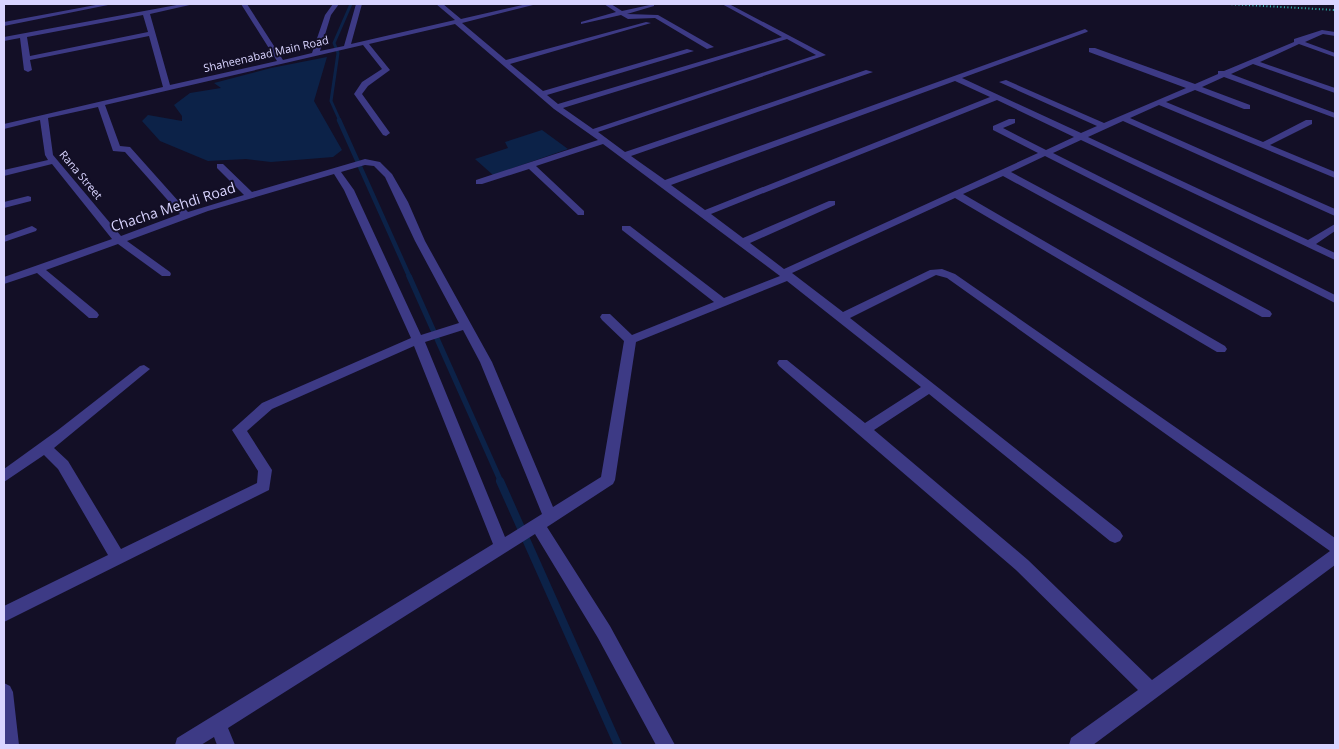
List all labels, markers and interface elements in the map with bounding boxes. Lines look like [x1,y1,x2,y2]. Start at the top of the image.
street label: Shaheenabad Main Road [202,32,330,75]
street label: Rana Street [57,147,106,202]
street label: Chacha Mehdi Road [108,177,238,236]

